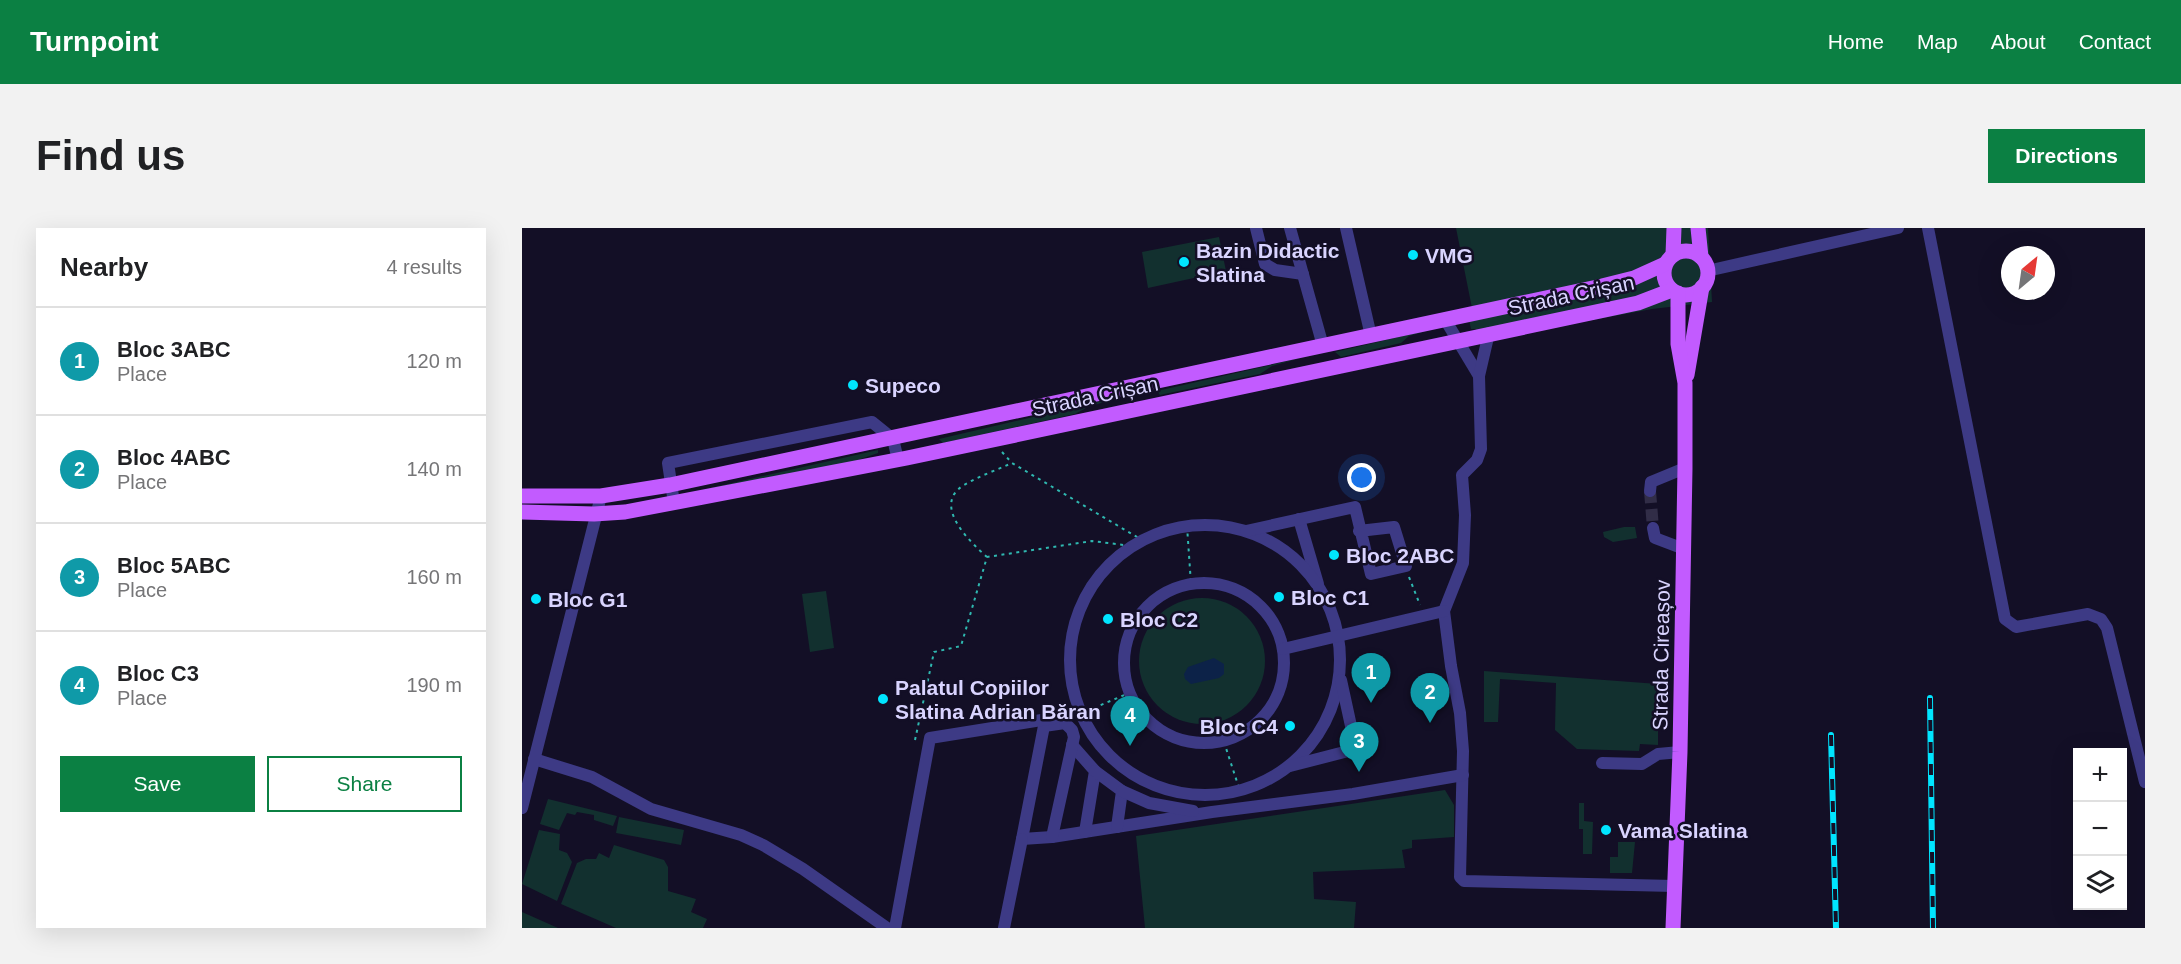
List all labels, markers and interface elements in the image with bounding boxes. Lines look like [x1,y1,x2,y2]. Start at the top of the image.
text: Turnpoint [30,26,159,57]
text: Home [1828,30,1884,53]
text: Map [1917,30,1958,53]
text: About [1991,30,2046,53]
text: Contact [2079,30,2151,53]
button: Directions [1988,129,2145,183]
text: Find us [36,132,185,179]
place label: Bazin Didactic Slatina [1196,239,1340,286]
place label: VMG [1425,244,1473,267]
north arrow [2001,246,2055,300]
marker: VMG [1406,248,1420,262]
text: Nearby [60,252,148,282]
marker: Bazin Didactic Slatina [1177,255,1191,269]
text: 4 results [386,256,462,278]
street label: Strada Crișan [1506,270,1636,320]
text: Bloc 3ABC [117,337,231,362]
text: 1 [74,350,85,372]
text: 120 m [406,350,462,372]
text: Place [117,363,167,385]
street label: Strada Crișan [1030,371,1160,421]
place label: Supeco [865,374,941,397]
marker: Supeco [846,378,860,392]
text: Bloc 4ABC [117,445,231,470]
text: 2 [74,458,85,480]
text: 140 m [406,458,462,480]
your location [1347,463,1376,492]
text: Place [117,471,167,493]
place label: Bloc 2ABC [1346,544,1455,567]
marker: Bloc 2ABC [1327,548,1341,562]
text: Bloc 5ABC [117,553,231,578]
text: 3 [74,566,85,588]
text: 160 m [406,566,462,588]
text: Place [117,579,167,601]
street label: Strada Cireașov [1648,579,1674,730]
place label: Bloc C1 [1291,586,1370,609]
place label: Bloc G1 [548,588,628,611]
marker: Bloc C1 [1272,590,1286,604]
marker: Bloc G1 [529,592,543,606]
place label: Bloc C2 [1120,608,1198,631]
marker: Bloc C2 [1101,612,1115,626]
pin: 1 [1352,654,1390,703]
text: Bloc C3 [117,661,199,686]
text: 4 [74,674,85,696]
text: 190 m [406,674,462,696]
pin: 2 [1410,674,1450,723]
place label: Palatul Copiilor Slatina Adrian Băran [895,676,1101,723]
text: Place [117,687,167,709]
marker: Palatul Copiilor Slatina Adrian Băran [876,692,890,706]
pin: 4 [1110,696,1150,746]
place label: Bloc C4 [1200,715,1278,738]
marker: Bloc C4 [1283,719,1297,733]
pin: 3 [1340,722,1378,772]
map controls [2073,748,2127,910]
button: + [2073,748,2127,802]
button: Save [60,756,255,812]
button: Share [267,756,462,812]
button: − [2073,802,2127,856]
place label: Vama Slatina [1618,819,1748,842]
marker: Vama Slatina [1599,823,1613,837]
button: layers [2073,856,2127,910]

